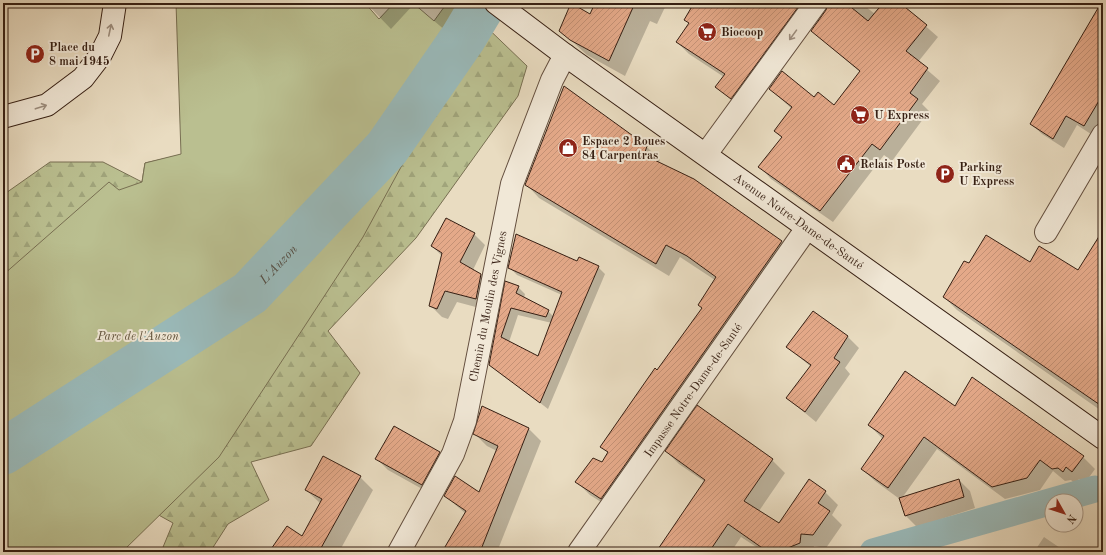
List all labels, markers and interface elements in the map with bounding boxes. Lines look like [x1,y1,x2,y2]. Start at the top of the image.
supermarket icon: Biocoop [696,21,718,43]
one-way arrow [107,24,115,37]
place label: Biocoop [721,27,763,39]
one-way arrow [789,29,797,40]
place label: Place du 8 mai 1945 [49,42,110,68]
parking icon: Place du 8 mai 1945 [24,43,46,65]
one-way arrow [34,103,47,110]
supermarket icon: U Express [849,104,871,126]
place label: U Express [874,110,929,122]
place label: Espace 2 Roues 84 Carpentras [582,136,665,162]
shop icon: Espace 2 Roues 84 Carpentras [557,137,579,159]
public building icon: Relais Poste [835,153,857,175]
place label: Relais Poste [860,159,926,171]
place label: Parking U Express [959,162,1014,188]
parking icon: Parking U Express [934,163,956,185]
street label: Avenue Notre-Dame-de-Santé [731,172,866,273]
street label: Chemin du Moulin des Vignes [468,230,510,383]
water label: L'Auzon [257,242,300,287]
street label: Impasse Notre-Dame-de-Santé [643,321,745,460]
park label: Parc de l'Auzon [96,331,179,343]
north arrow [1044,493,1084,533]
text: N [1063,512,1078,526]

